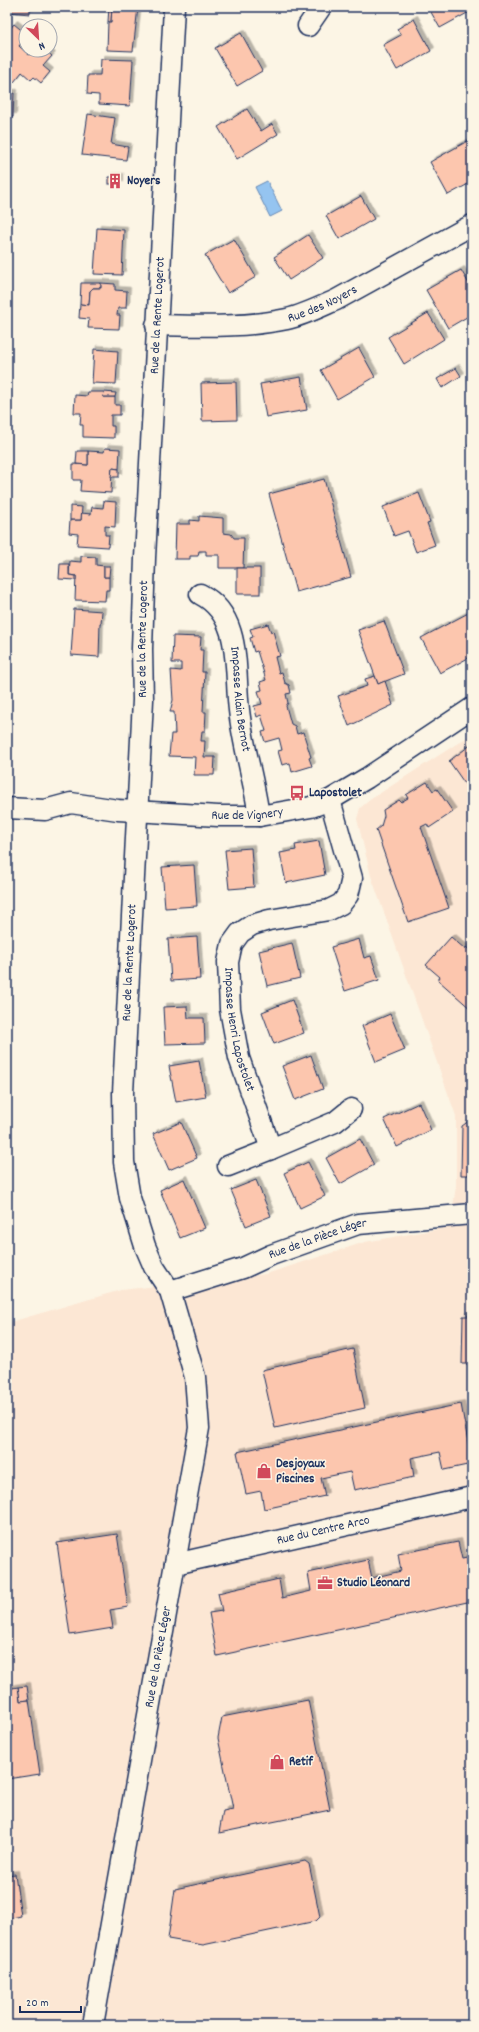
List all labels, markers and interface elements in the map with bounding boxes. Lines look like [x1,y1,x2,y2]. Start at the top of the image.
north arrow [18,18,58,58]
text: N [35,37,47,54]
building icon: Noyers [106,172,124,190]
place label: Noyers [127,172,161,191]
street label: Rue de la Rente Logerot [145,256,170,375]
street label: Rue des Noyers [286,280,361,328]
street label: Rue de la Rente Logerot [132,580,154,698]
street label: Impasse Alain Bernot [225,645,255,754]
bus stop icon: Lapostolet [288,784,306,802]
place label: Lapostolet [309,784,362,803]
street label: Rue de Vignery [211,802,285,826]
street label: Rue de la Rente Logerot [117,903,142,1022]
street label: Impasse Henri Lapostolet [219,967,260,1094]
street label: Rue de la Pièce Léger [266,1214,368,1265]
place label: Desjoyaux Piscines [276,1455,325,1489]
shop icon: Desjoyaux Piscines [255,1462,273,1480]
street label: Rue du Centre Arco [275,1511,372,1550]
office icon: Studio Léonard [316,1574,334,1592]
place label: Studio Léonard [337,1574,410,1593]
street label: Rue de la Pièce Léger [140,1604,177,1709]
shop icon: Retif [268,1753,286,1771]
place label: Retif [289,1753,314,1772]
scale bar [20,1988,81,2014]
text: 20 m [26,1995,49,2012]

